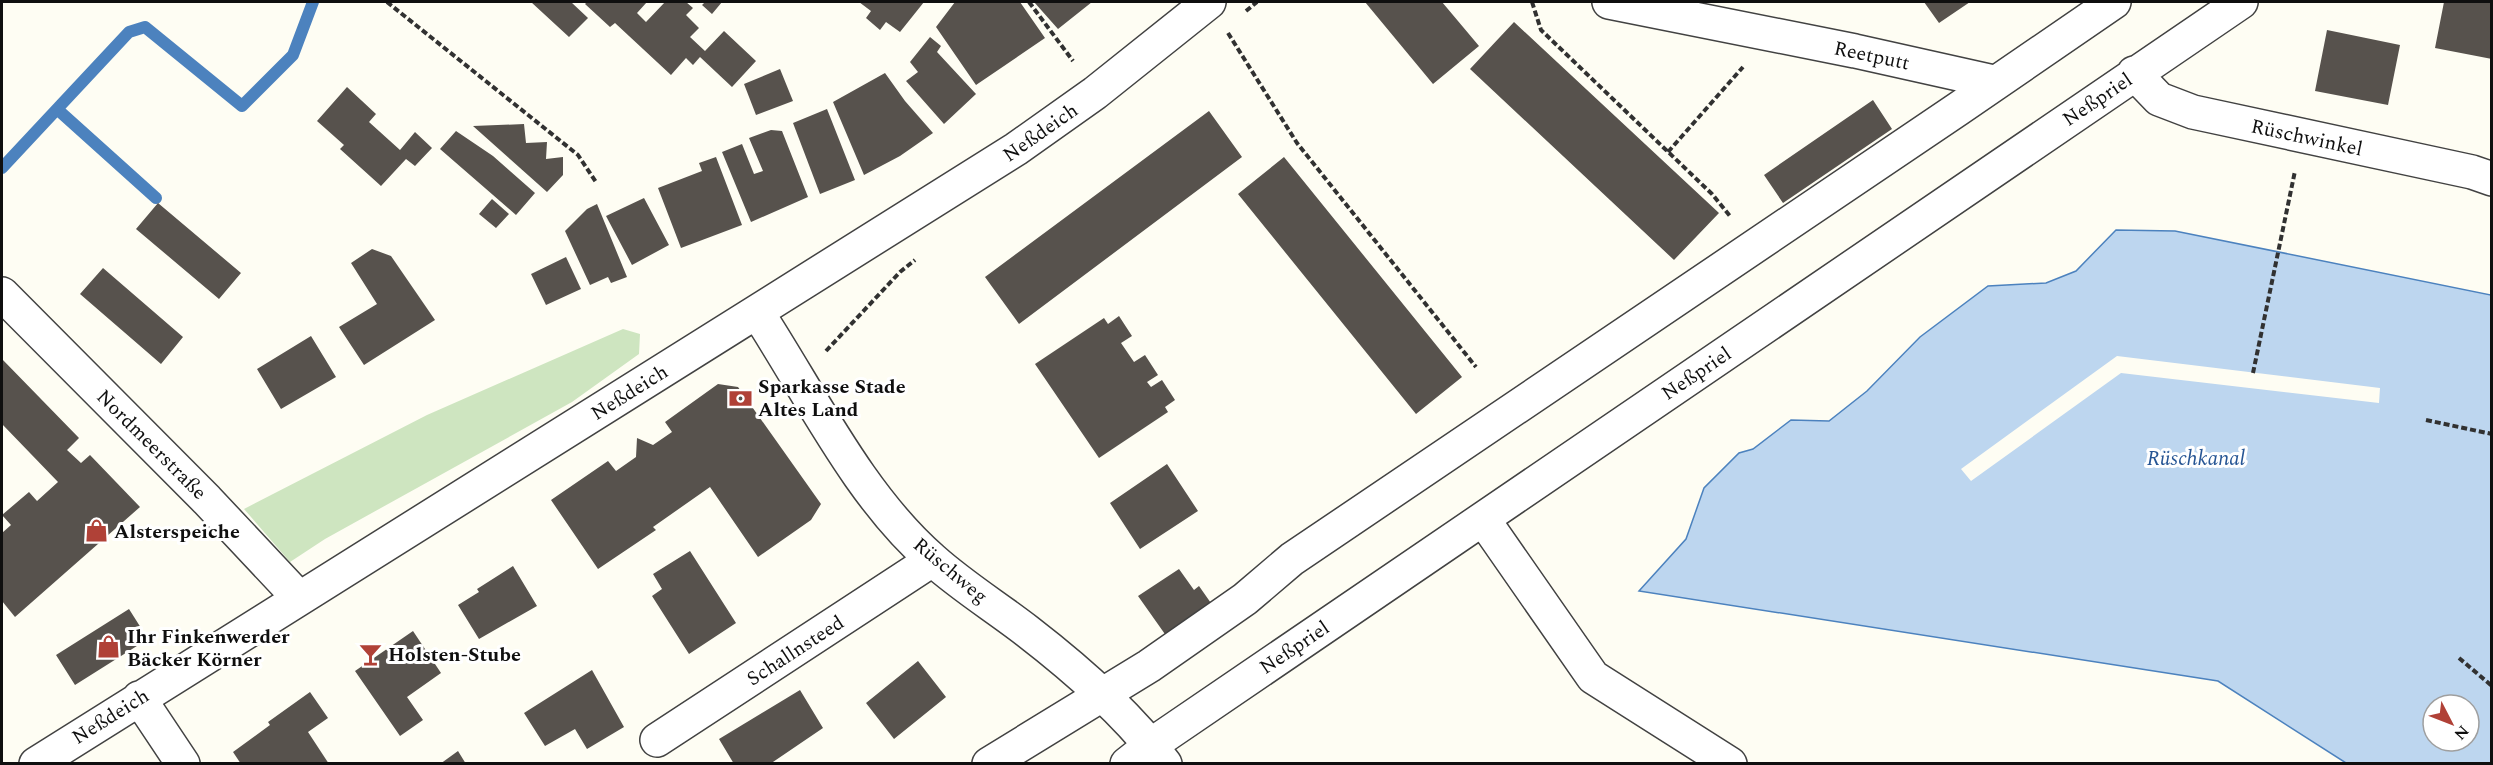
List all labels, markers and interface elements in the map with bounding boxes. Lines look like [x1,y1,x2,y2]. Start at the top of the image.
street label: Reetputt [1831,33,1912,79]
street label: Neßpriel [2056,65,2139,134]
street label: Neßdeich [997,96,1085,170]
street label: Rüschwinkel [2248,112,2365,164]
street label: Neßpriel [1655,339,1738,408]
street label: Neßdeich [585,357,674,428]
place label: Sparkasse Stade Altes Land [758,372,906,425]
street label: Nordmeerstraße [89,383,213,507]
bank icon: Sparkasse Stade Altes Land [727,385,753,411]
water label: Rüschkanal [2147,443,2246,475]
place label: Alsterspeiche [114,517,240,547]
shop icon: Alsterspeiche [83,518,109,544]
street label: Rüschweg [906,530,994,611]
street label: Schallnsteed [741,608,850,694]
street label: Neßpriel [1253,613,1336,682]
place label: Ihr Finkenwerder Bäcker Körner [127,622,290,675]
shop icon: Ihr Finkenwerder Bäcker Körner [96,634,122,660]
place label: Holsten-Stube [388,640,521,670]
bar icon: Holsten-Stube [357,641,383,667]
street label: Neßdeich [66,681,155,752]
north arrow [2421,693,2481,753]
text: N [2448,719,2475,745]

